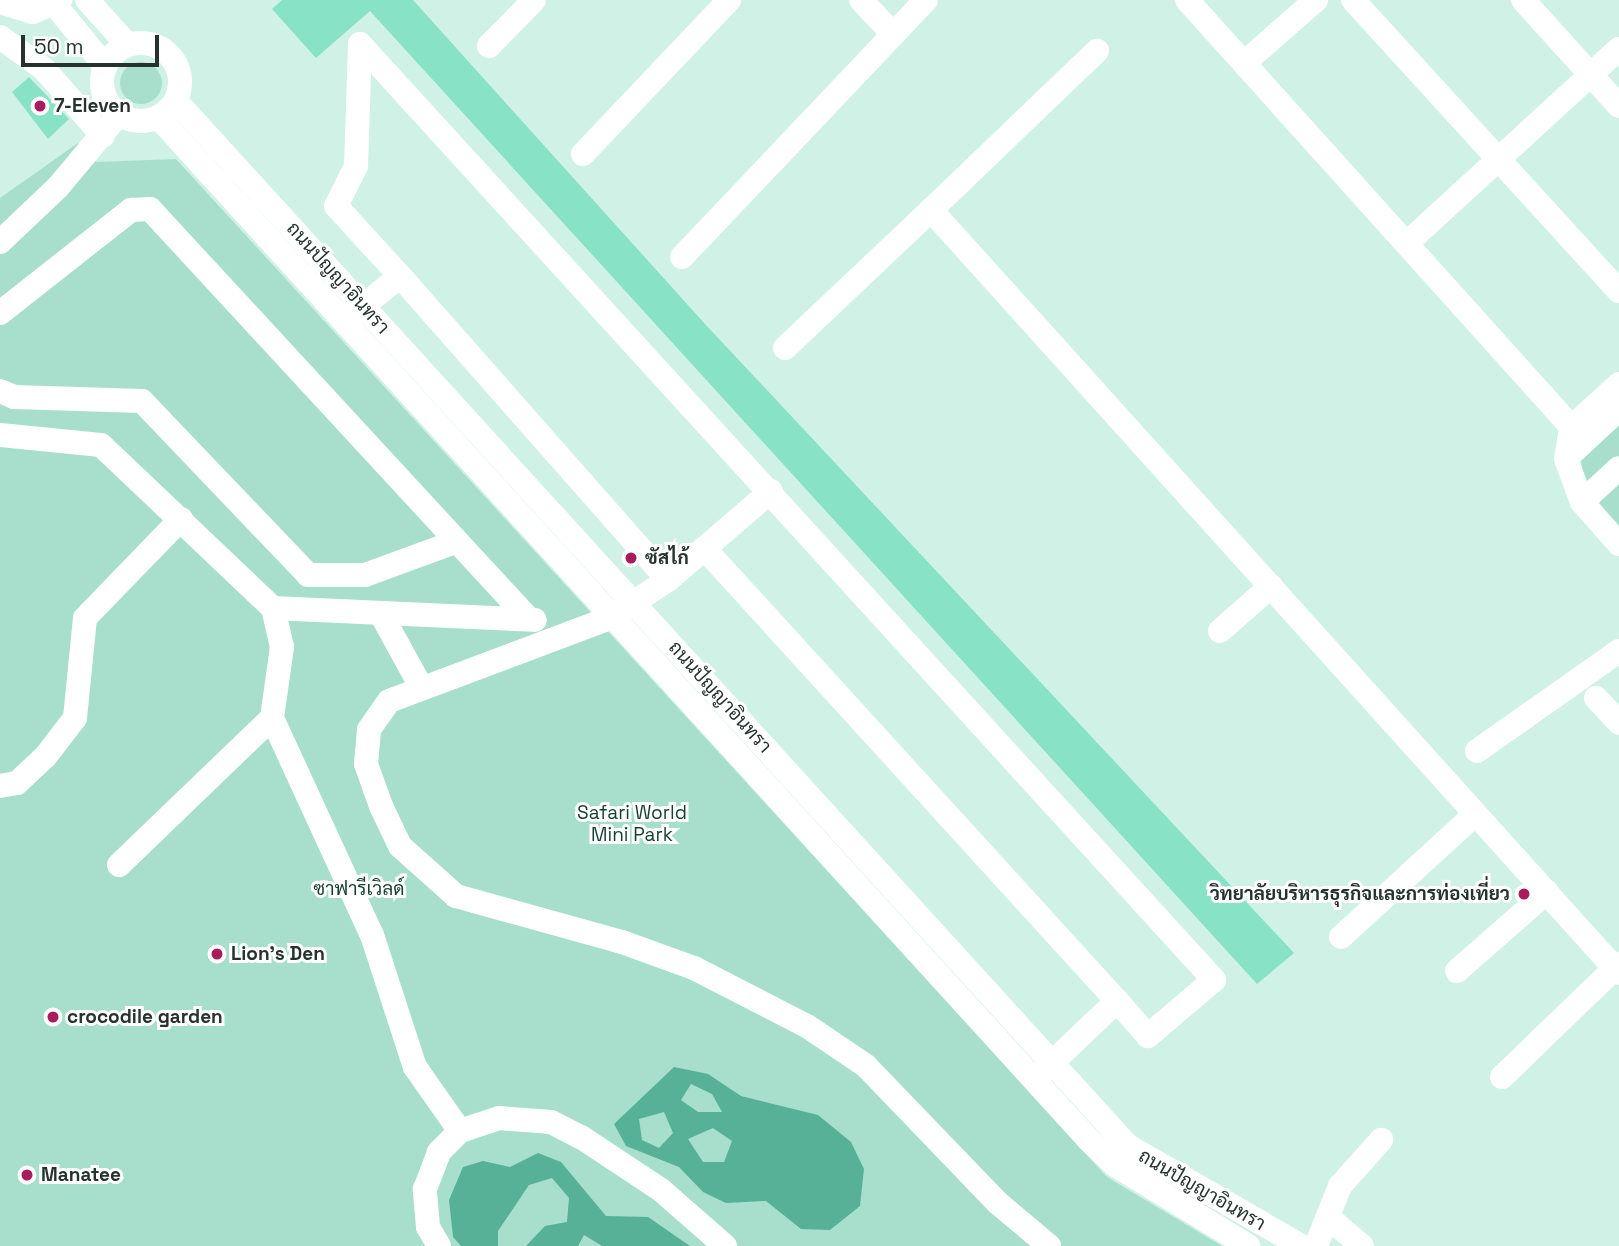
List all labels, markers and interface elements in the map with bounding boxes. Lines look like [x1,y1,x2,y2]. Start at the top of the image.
scale bar [24,21,163,65]
text: 50 m [34,33,84,60]
place label: 7-Eleven [54,95,131,117]
marker: 7-Eleven [32,98,48,114]
street label: ถนนปัญญาอินทรา [282,217,394,339]
place label: ซัสไก้ [645,547,689,569]
marker: ซัสไก้ [623,550,639,566]
street label: ถนนปัญญาอินทรา [664,636,776,758]
park label: Safari World Mini Park [577,802,687,846]
park label: ซาฟารีเวิลด์ [314,878,404,900]
place label: วิทยาลัยบริหารธุรกิจและการท่องเที่ยว [1210,883,1510,905]
marker: วิทยาลัยบริหารธุรกิจและการท่องเที่ยว [1516,886,1532,902]
place label: Lion's Den [231,943,325,965]
marker: Lion's Den [209,946,225,962]
place label: crocodile garden [67,1006,223,1028]
marker: crocodile garden [45,1009,61,1025]
street label: ถนนปัญญาอินทรา [1135,1144,1269,1236]
place label: Manatee [41,1164,121,1186]
marker: Manatee [19,1167,35,1183]

